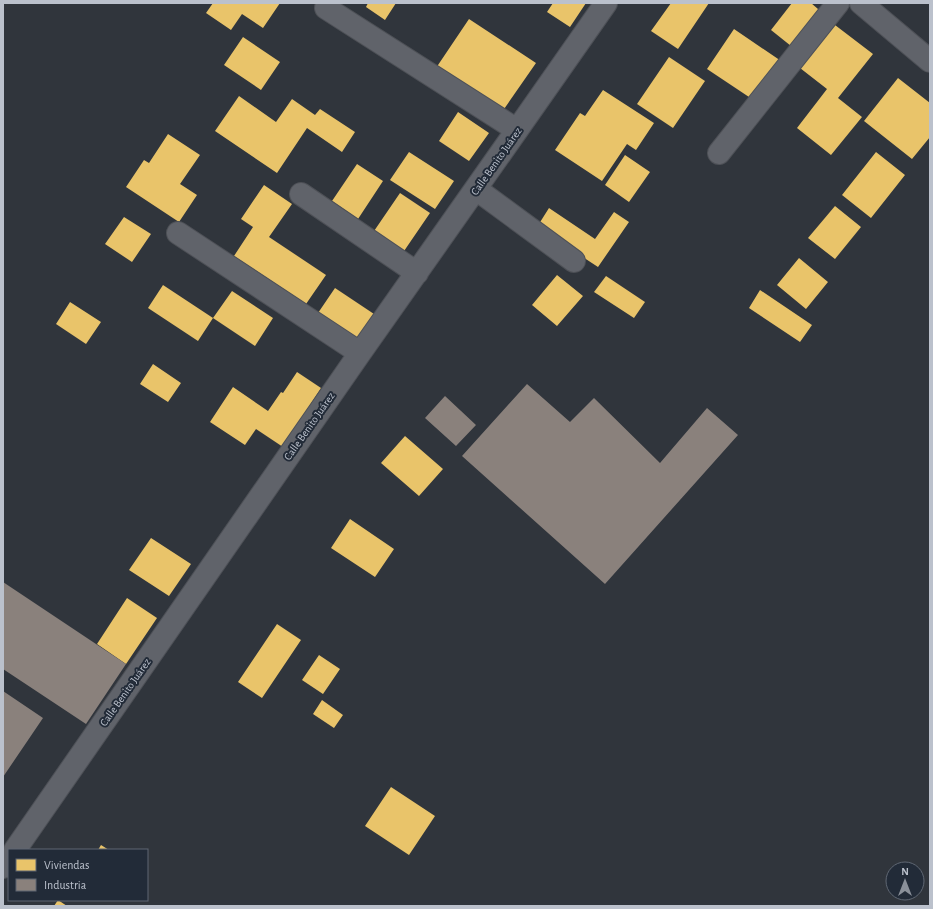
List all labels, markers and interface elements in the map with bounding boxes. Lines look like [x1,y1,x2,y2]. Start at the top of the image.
street label: Calle Benito Juárez [469,125,524,197]
street label: Calle Benito Juárez [282,390,337,462]
street label: Calle Benito Juárez [98,656,153,728]
legend [8,849,148,901]
text: Viviendas [44,859,90,871]
north arrow [885,861,925,901]
text: N [901,866,909,877]
text: Industria [44,879,87,891]

